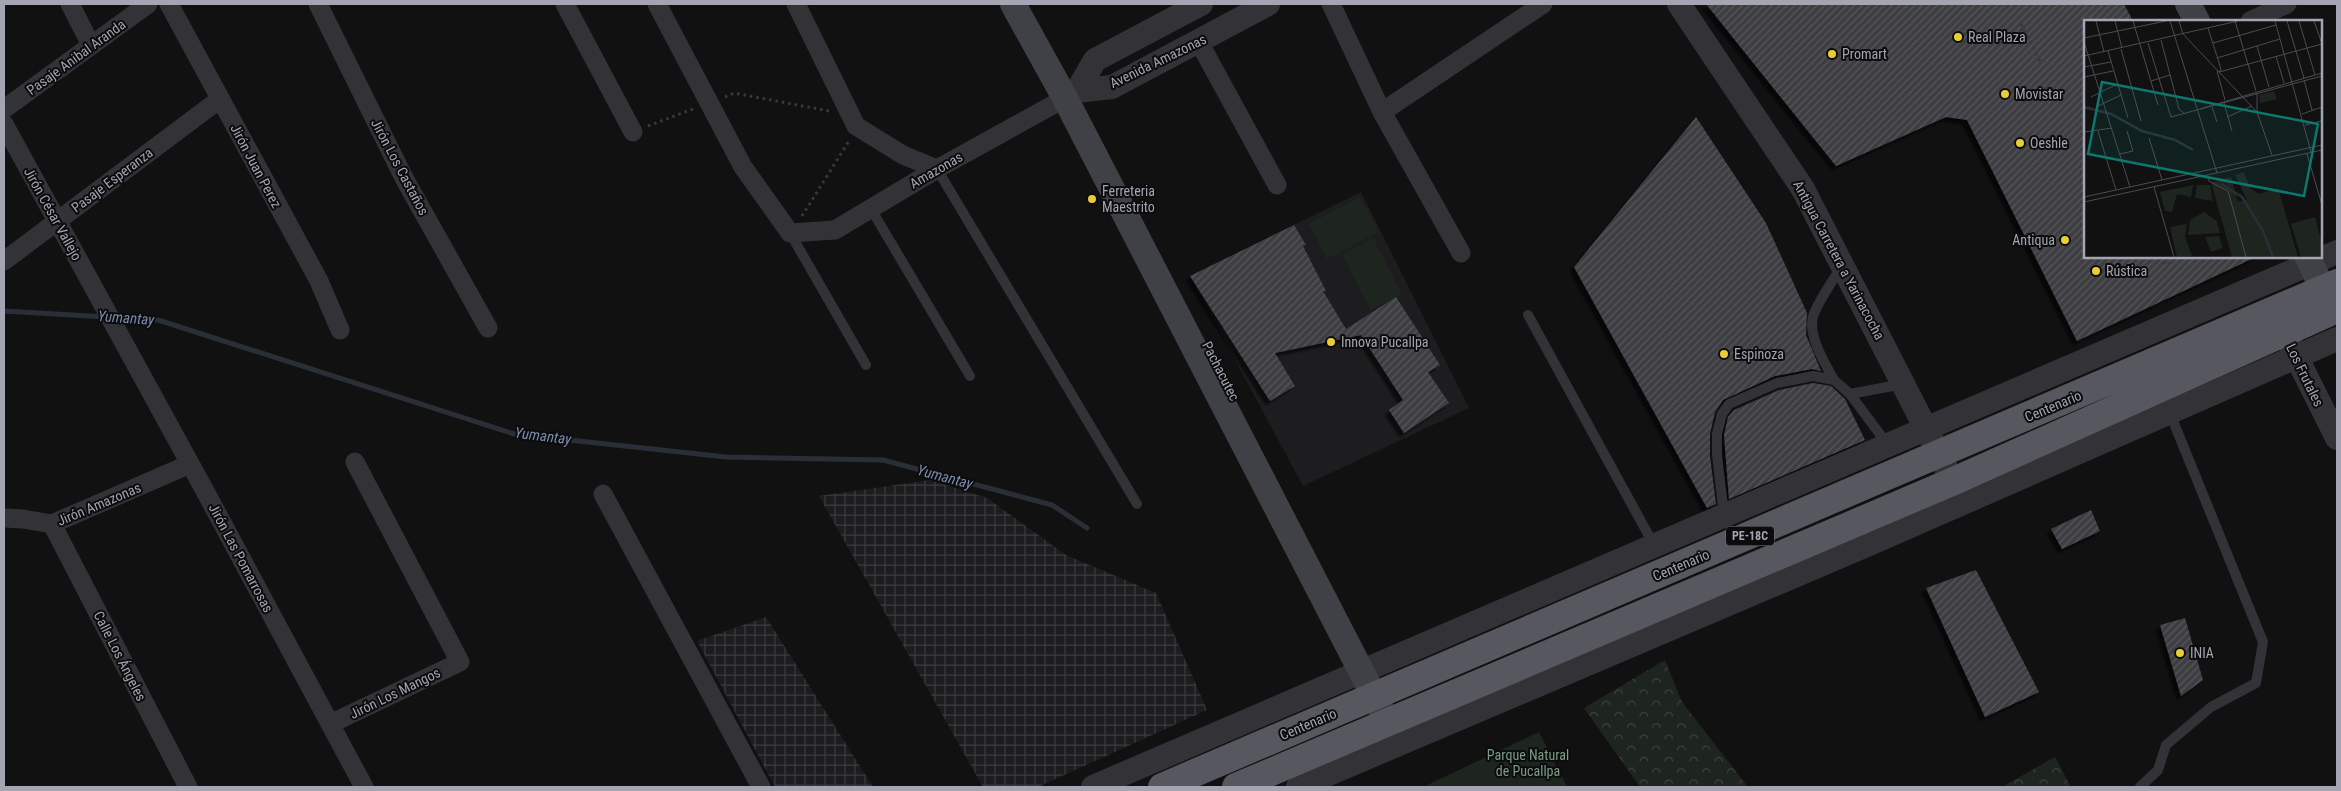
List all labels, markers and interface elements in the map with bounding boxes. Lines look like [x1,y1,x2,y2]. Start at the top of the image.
street label: Pasaje Anibal Aranda [24,16,128,98]
inset map [2084,20,2321,258]
place label: Real Plaza [1968,29,2026,45]
street label: Avenida Amazonas [1107,31,1209,91]
marker: Real Plaza [1952,31,1964,43]
place label: Promart [1842,46,1887,62]
marker: Promart [1826,48,1838,60]
place label: Movistar [2015,86,2063,102]
marker: Movistar [1999,88,2011,100]
street label: Jirón Los Castaños [368,116,432,218]
street label: Jirón Juan Perez [227,121,285,211]
place label: Oeshle [2030,135,2068,151]
marker: Oeshle [2014,137,2026,149]
street label: Pasaje Esperanza [68,144,156,216]
street label: Amazonas [907,149,965,191]
street label: Jirón César Vallejo [21,165,85,263]
street label: Antigua Carretera a Yarinacocha [1790,178,1888,342]
place label: Ferreteria Maestrito [1102,183,1155,215]
marker: Ferreteria Maestrito [1086,193,1098,205]
place label: Antiqua [2012,232,2055,248]
marker: Antiqua [2059,234,2071,246]
place label: Rústica [2106,263,2147,279]
marker: Rústica [2090,265,2102,277]
water label: Yumantay [97,307,156,329]
place label: Innova Pucallpa [1341,334,1429,350]
marker: Innova Pucallpa [1325,336,1337,348]
street label: Pachacutec [1199,339,1243,403]
street label: Los Frutales [2283,341,2327,409]
place label: Espinoza [1734,346,1784,362]
marker: Espinoza [1718,348,1730,360]
street label: Centenario [2022,387,2084,425]
water label: Yumantay [514,424,573,448]
water label: Yumantay [915,461,976,493]
street label: Jirón Amazonas [55,479,143,529]
street label: Jirón Las Pomarrosas [206,501,276,615]
road number: PE-18C [1726,526,1774,546]
street label: Centenario [1650,546,1712,584]
street label: Calle Los Ángeles [90,608,150,704]
place label: INIA [2190,645,2214,661]
marker: INIA [2174,647,2186,659]
street label: Jirón Los Mangos [347,664,443,722]
street label: Centenario [1277,705,1339,743]
park label: Parque Natural de Pucallpa [1487,747,1569,779]

